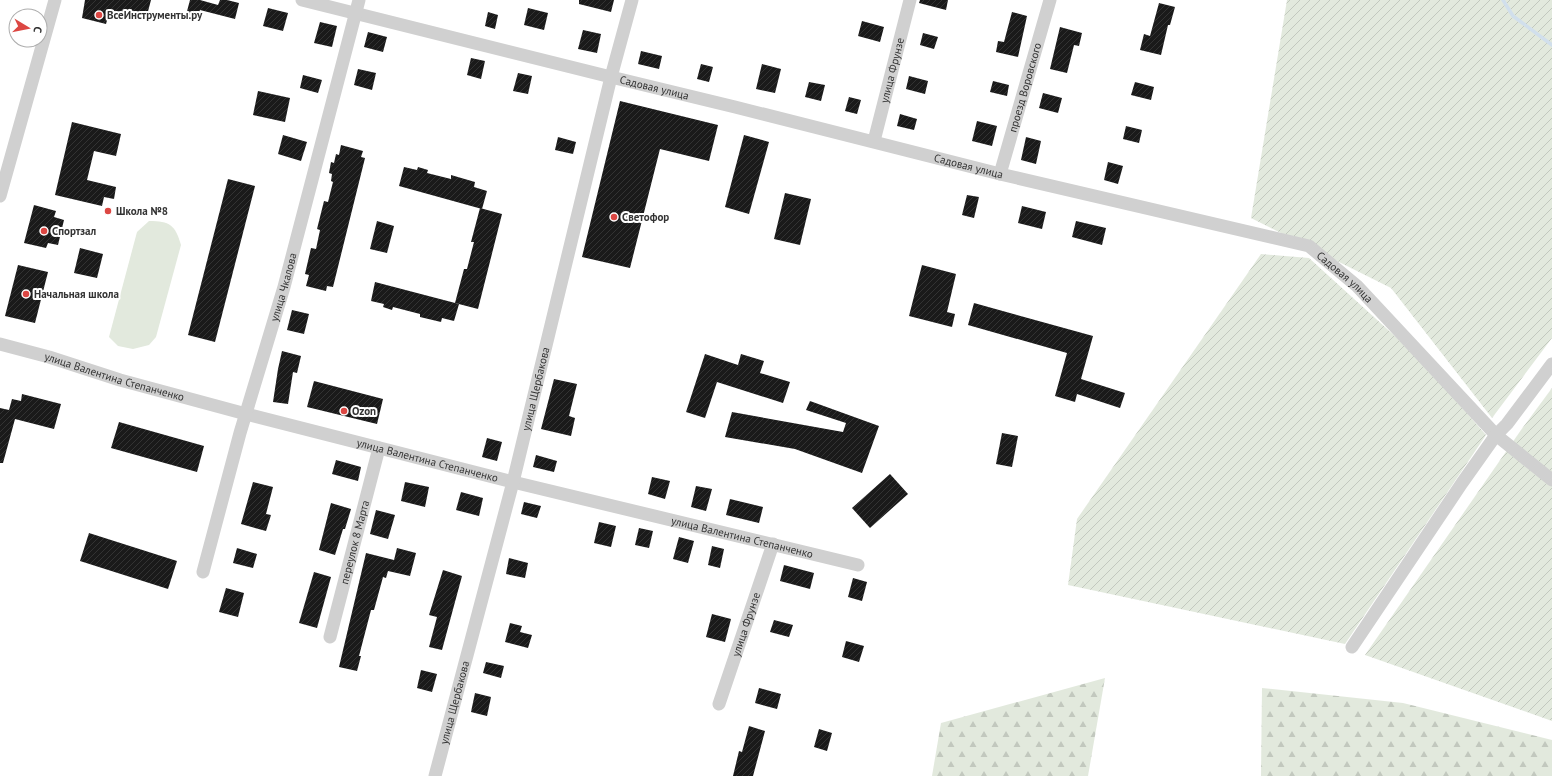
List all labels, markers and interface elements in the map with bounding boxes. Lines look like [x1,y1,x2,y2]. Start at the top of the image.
north arrow [8,8,48,48]
place label: ВсеИнструменты.ру [107,8,203,22]
marker: ВсеИнструменты.ру [94,10,104,20]
text: С [30,25,45,34]
street label: улица Фрунзе [877,36,907,104]
street label: проезд Воровского [1005,41,1044,134]
street label: Садовая улица [618,72,690,103]
street label: Садовая улица [933,151,1005,182]
place label: Школа №8 [116,204,168,218]
marker: Школа №8 [103,206,113,216]
place label: Светофор [622,210,669,224]
marker: Светофор [609,212,619,222]
place label: Спортзал [52,224,97,238]
marker: Спортзал [39,226,49,236]
street label: Садовая улица [1314,248,1376,306]
street label: улица Чкалова [267,251,300,323]
place label: Начальная школа [34,287,119,301]
marker: Начальная школа [21,289,31,299]
street label: улица Щербакова [519,345,552,432]
street label: улица Валентина Степанченко [43,349,186,404]
place label: Ozon [352,404,376,418]
marker: Ozon [339,406,349,416]
street label: улица Валентина Степанченко [355,435,500,485]
street label: переулок 8 Марта [337,499,372,586]
street label: улица Валентина Степанченко [670,513,815,561]
street label: улица Фрунзе [729,590,763,658]
street label: улица Щербакова [437,659,472,746]

